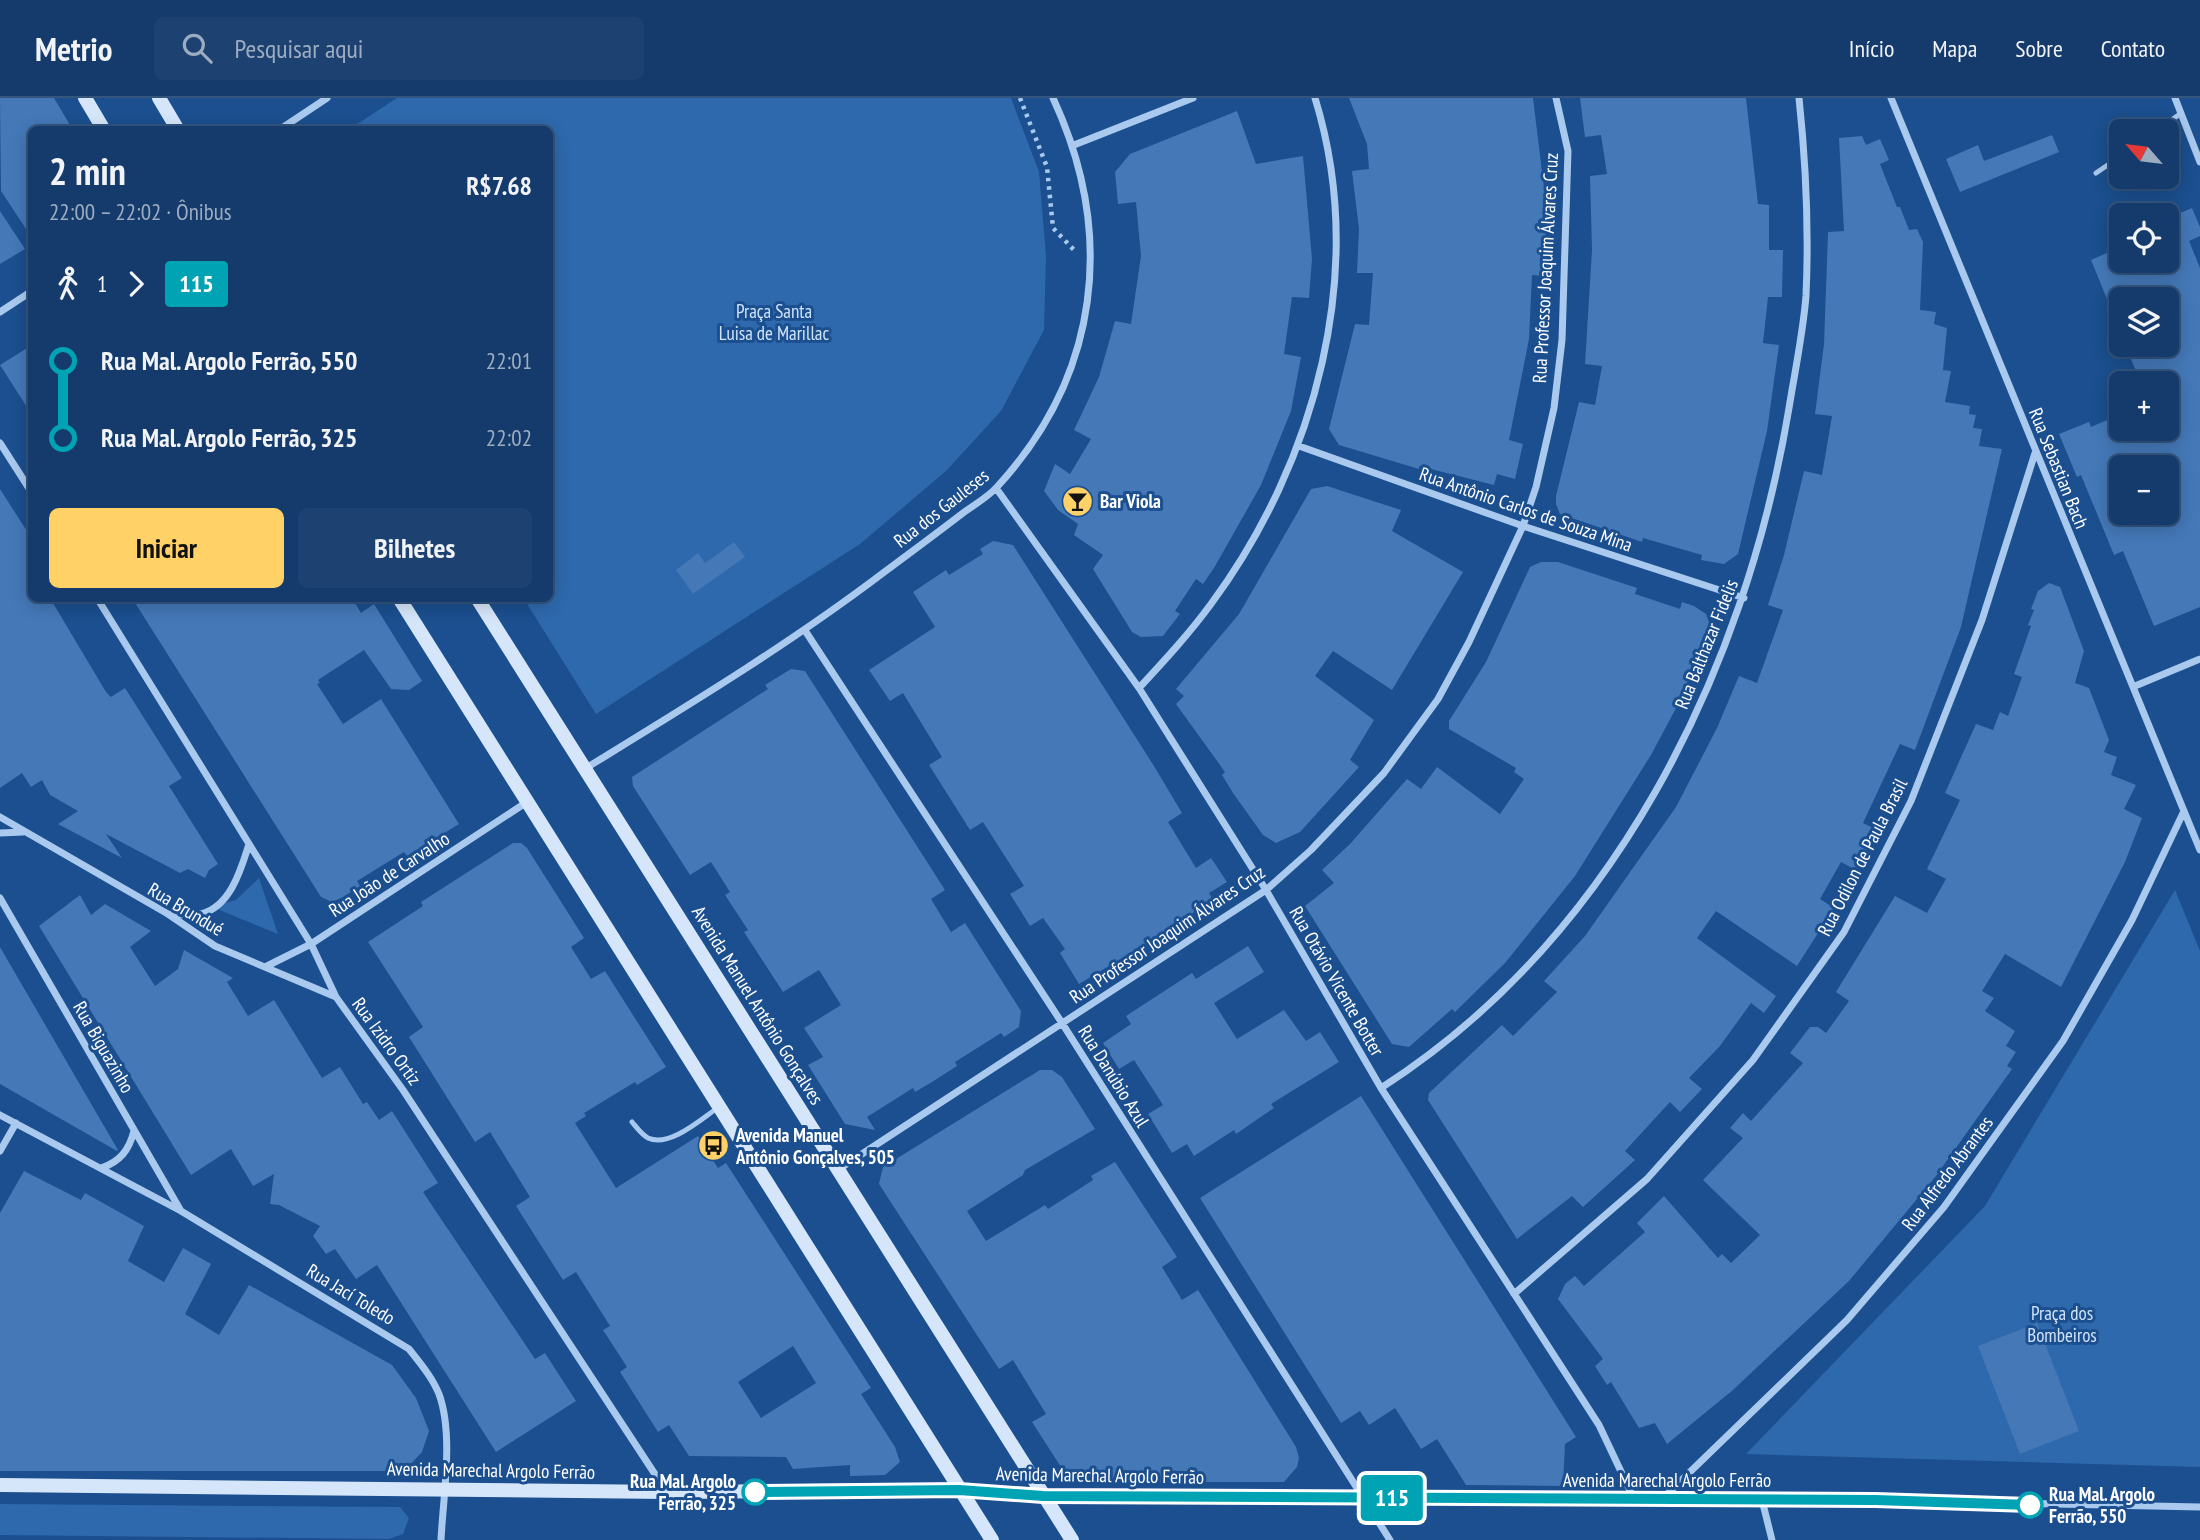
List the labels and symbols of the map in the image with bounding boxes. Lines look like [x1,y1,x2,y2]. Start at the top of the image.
north arrow [2109,119,2179,189]
street label: Rua Professor Joaquim Álvares Cruz [1527,152,1563,384]
park label: Praça Santa Luisa de Marillac [719,299,829,345]
street label: Rua Sebastian Bach [2024,404,2094,532]
street label: Rua Antônio Carlos de Souza Mina [1416,461,1636,557]
street label: Rua dos Gauleses [889,463,993,553]
bar icon: Bar Viola [1060,484,1094,518]
place label: Bar Viola [1100,489,1161,513]
street label: Rua Balthazar Fidelis [1669,576,1743,712]
street label: Rua Odilon de Paula Brasil [1812,774,1912,940]
street label: Rua João de Carvalho [324,826,454,922]
street label: Rua Professor Joaquim Álvares Cruz [1065,859,1269,1008]
street label: Rua Brundué [144,877,228,941]
street label: Avenida Manuel Antônio Gonçalves [687,901,829,1109]
street label: Rua Otávio Vicente Botter [1284,902,1390,1061]
street label: Rua Izidro Ortiz [347,993,427,1090]
street label: Rua Biguazinho [68,997,140,1097]
street label: Rua Danúbio Azul [1073,1021,1155,1132]
street label: Rua Alfredo Abrantes [1896,1111,1998,1235]
place label: Avenida Manuel Antônio Gonçalves, 505 [735,1123,895,1169]
bus stop icon: Avenida Manuel Antônio Gonçalves, 505 [696,1129,730,1163]
street label: Rua Jací Toledo [302,1258,400,1330]
park label: Praça dos Bombeiros [2027,1301,2097,1347]
street label: Avenida Marechal Argolo Ferrão [387,1456,595,1484]
street label: Avenida Marechal Argolo Ferrão [996,1461,1204,1489]
street label: Avenida Marechal Argolo Ferrão [1563,1468,1771,1492]
place label: Rua Mal. Argolo Ferrão, 325 [630,1469,736,1515]
line badge: 115 [1352,1475,1432,1521]
marker: Rua Mal. Argolo Ferrão, 325 [742,1479,768,1505]
place label: Rua Mal. Argolo Ferrão, 550 [2049,1482,2155,1528]
marker: Rua Mal. Argolo Ferrão, 550 [2017,1492,2043,1518]

